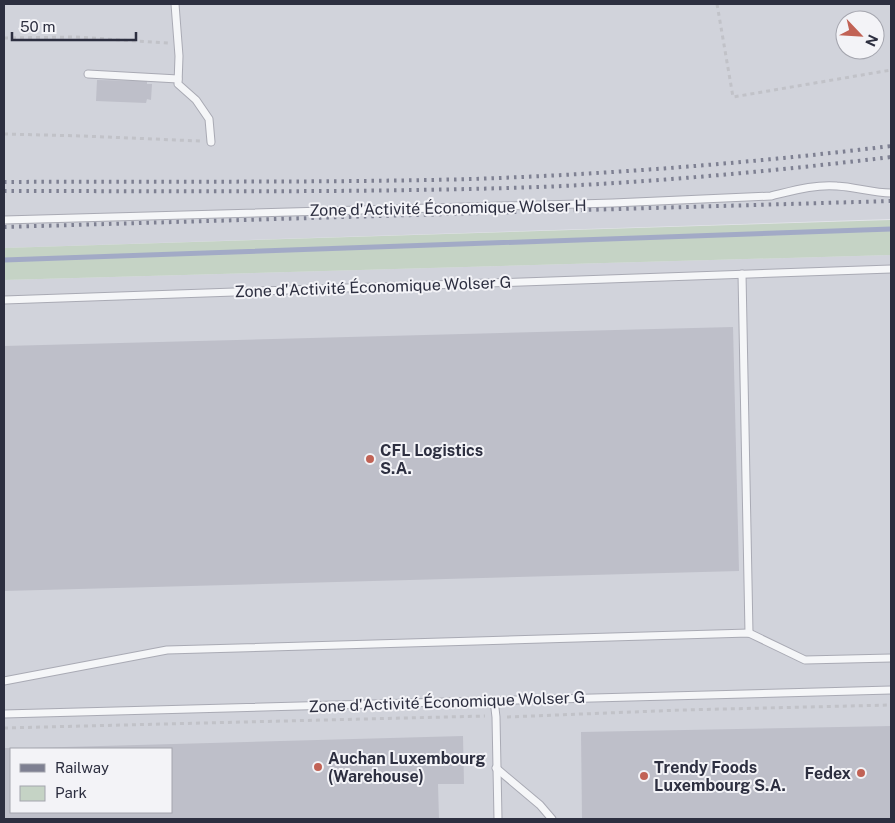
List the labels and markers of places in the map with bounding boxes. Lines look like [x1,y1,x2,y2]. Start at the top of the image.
place label: CFL Logistics S.A. [380,441,483,478]
marker: CFL Logistics S.A. [364,453,376,465]
place label: Auchan Luxembourg (Warehouse) [328,749,486,786]
place label: Trendy Foods Luxembourg S.A. [654,758,786,795]
marker: Auchan Luxembourg (Warehouse) [312,761,324,773]
place label: Fedex [805,764,852,783]
marker: Fedex [855,767,867,779]
marker: Trendy Foods Luxembourg S.A. [638,770,650,782]

